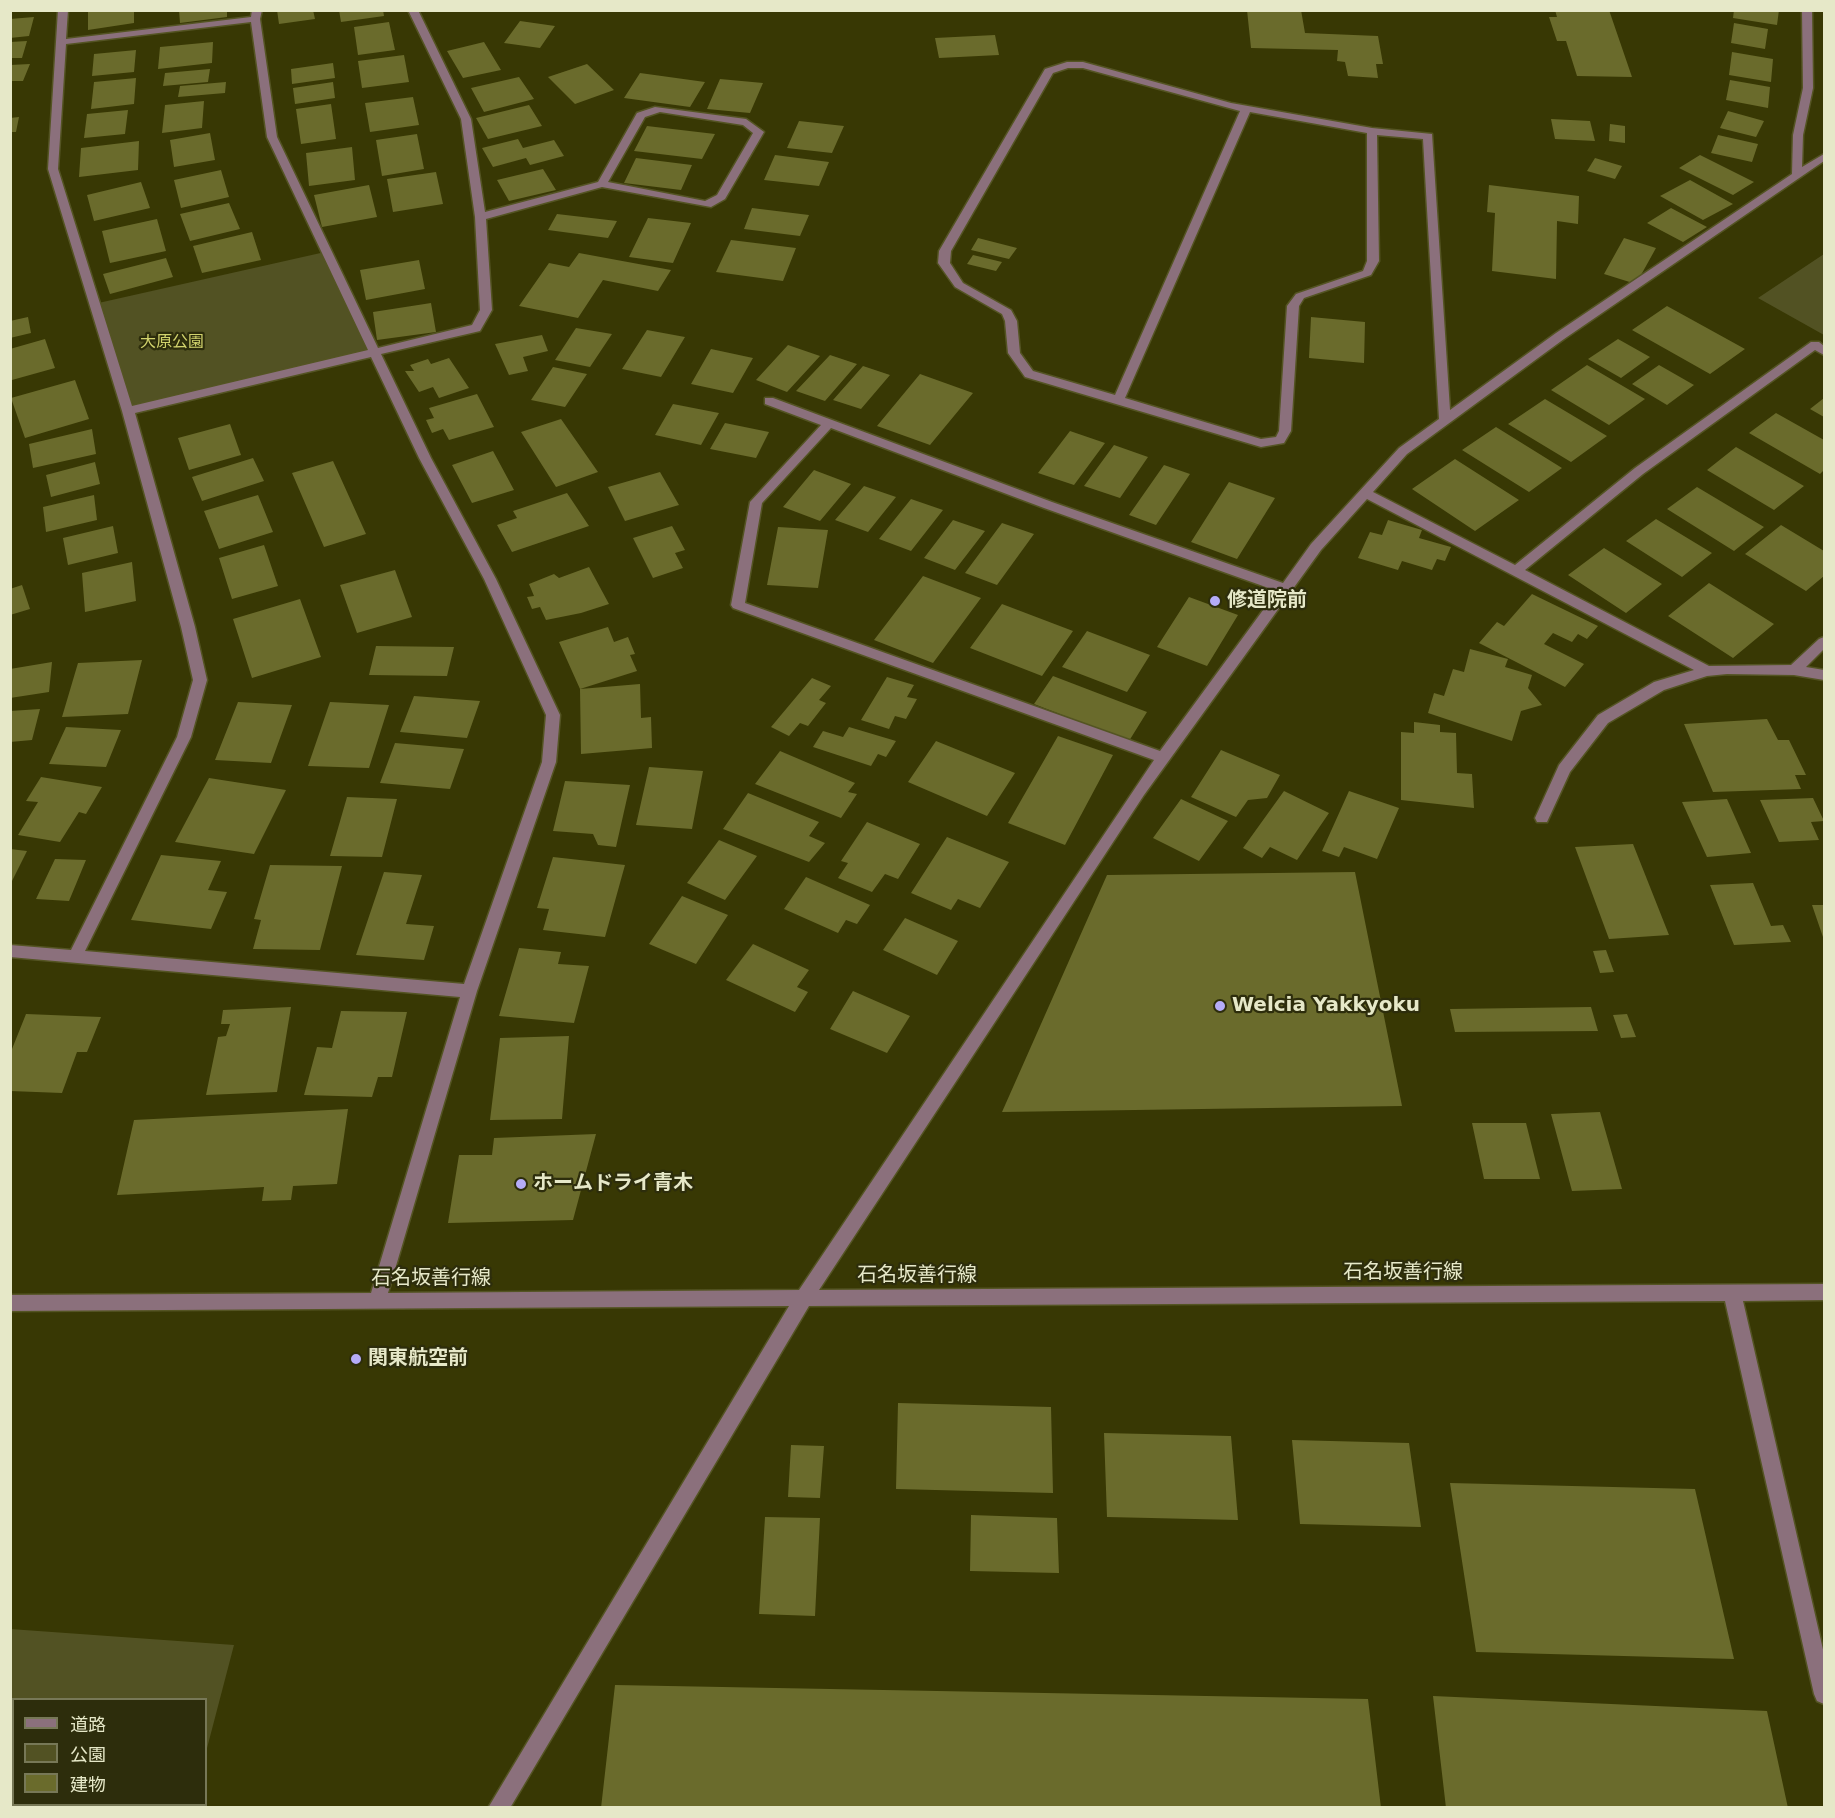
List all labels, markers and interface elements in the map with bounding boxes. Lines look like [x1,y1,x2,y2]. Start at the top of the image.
park label: 大原公園 [140,333,204,353]
place label: 修道院前 [1227,589,1307,613]
marker: 修道院前 [1208,594,1222,608]
place label: Welcia Yakkyoku [1232,994,1420,1018]
marker: Welcia Yakkyoku [1213,999,1227,1013]
place label: ホームドライ青木 [533,1172,693,1196]
marker: ホームドライ青木 [514,1177,528,1191]
street label: 石名坂善行線 [1343,1261,1463,1285]
street label: 石名坂善行線 [857,1264,977,1288]
street label: 石名坂善行線 [371,1267,491,1291]
place label: 関東航空前 [368,1347,468,1371]
marker: 関東航空前 [349,1352,363,1366]
legend [12,1698,207,1806]
text: 道路 [70,1714,106,1735]
text: 公園 [70,1744,106,1765]
text: 建物 [70,1774,106,1795]

